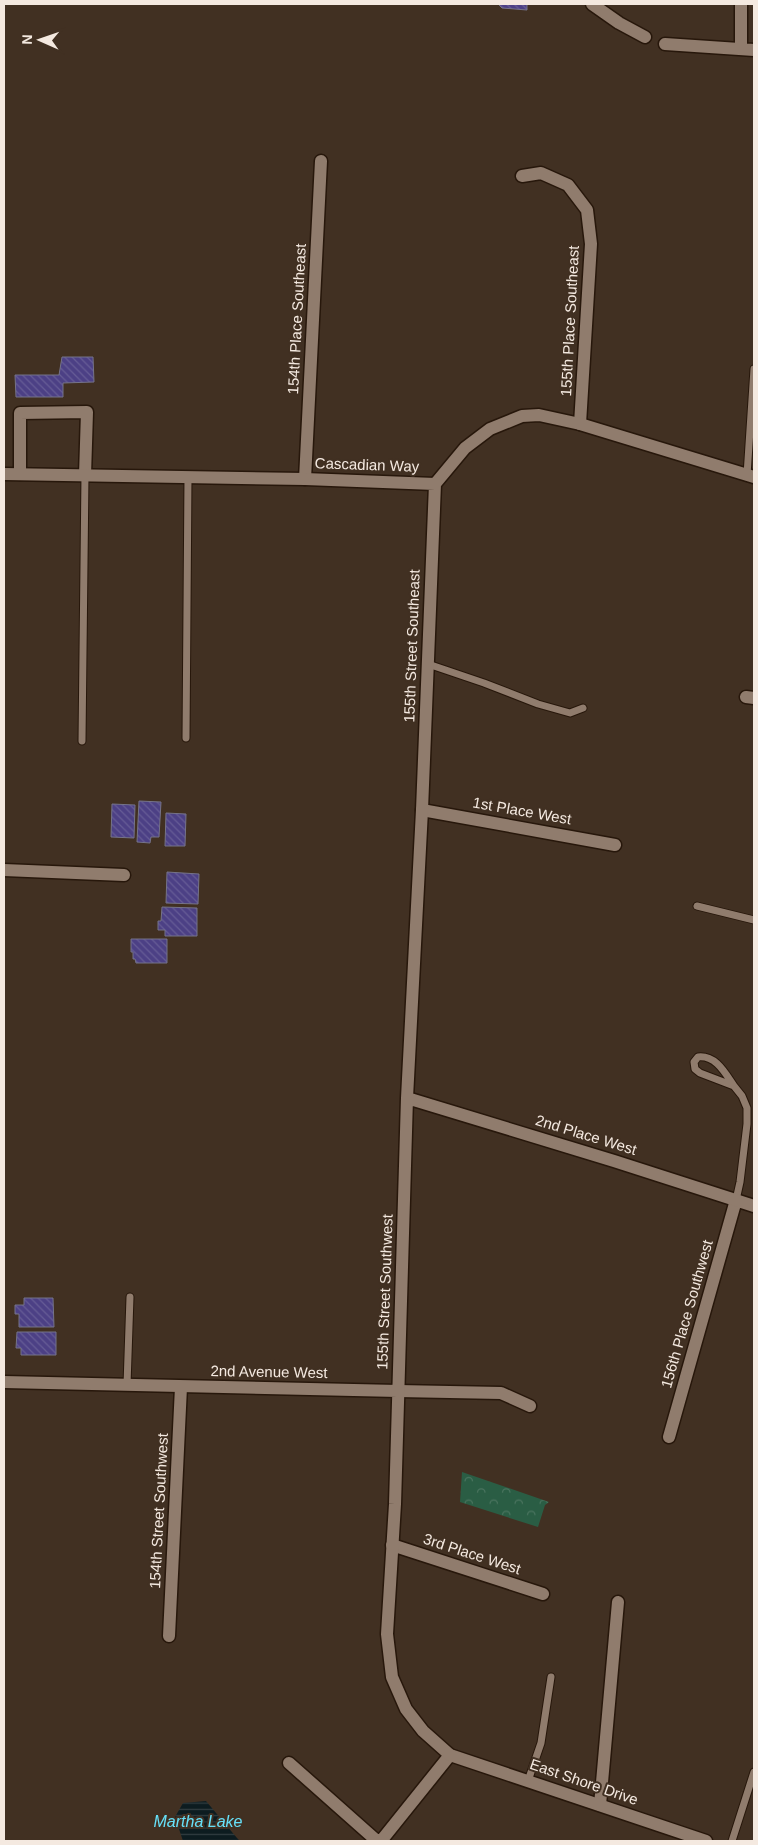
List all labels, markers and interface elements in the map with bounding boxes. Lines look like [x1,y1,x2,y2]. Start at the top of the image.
north arrow [15,15,65,65]
text: N [19,34,35,45]
street label: 154th Place Southeast [284,242,309,395]
street label: 155th Place Southeast [557,244,582,397]
street label: Cascadian Way [315,454,420,475]
street label: 155th Street Southeast [400,568,423,723]
street label: 1st Place West [471,793,574,828]
street label: 2nd Place West [534,1111,640,1158]
street label: 155th Street Southwest [373,1213,396,1370]
street label: 156th Place Southwest [657,1237,716,1390]
street label: 2nd Avenue West [210,1362,328,1381]
street label: 154th Street Southwest [146,1432,171,1589]
street label: 3rd Place West [421,1530,524,1578]
street label: East Shore Drive [528,1755,641,1808]
water label: Martha Lake [154,1813,243,1830]

